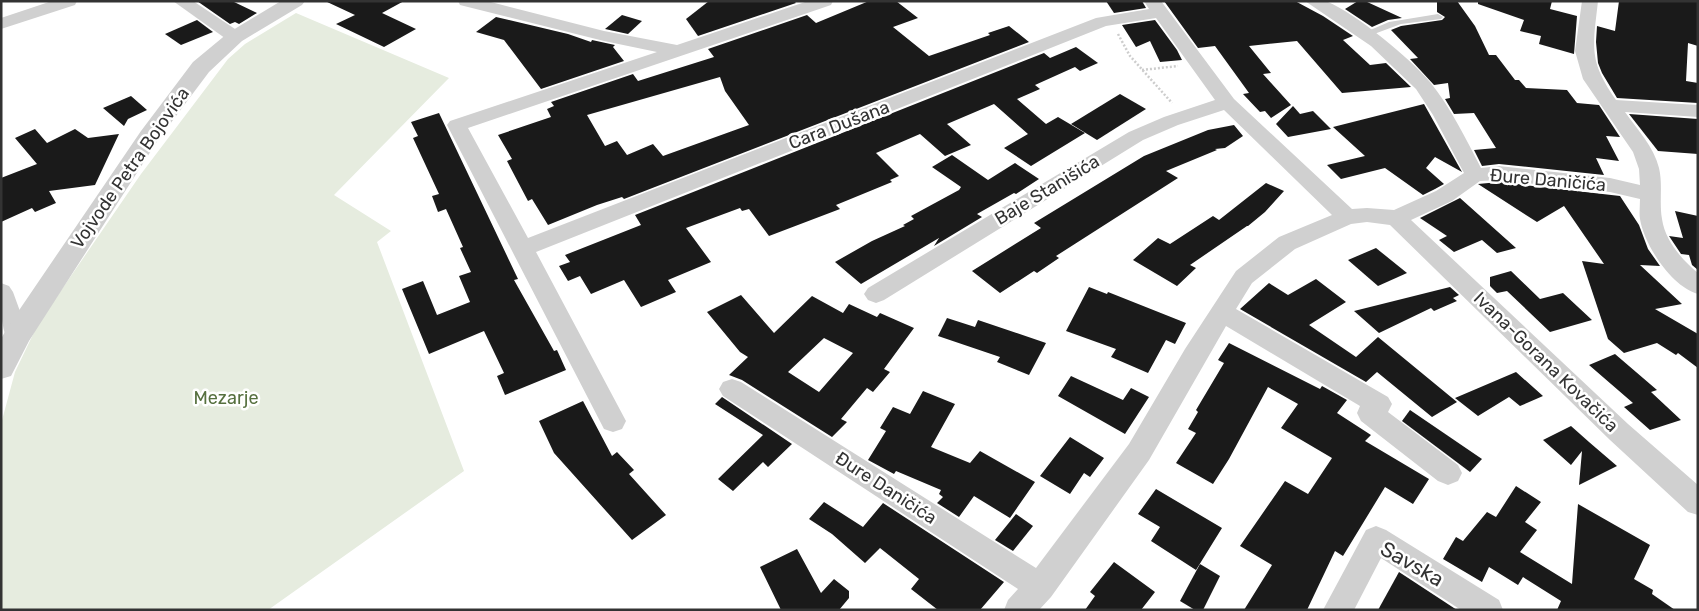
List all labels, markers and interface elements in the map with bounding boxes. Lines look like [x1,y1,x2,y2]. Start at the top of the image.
street label: Vojvode Petra Bojovića [66,83,194,253]
street label: Cara Dušana [785,96,893,154]
street label: Baje Stanišića [991,150,1103,230]
street label: Đure Daničića [1489,164,1607,196]
street label: Ivana-Gorana Kovačića [1469,287,1623,437]
park label: Mezarje [194,387,258,409]
street label: Đure Daničića [831,447,941,529]
street label: Savska [1376,536,1448,592]

